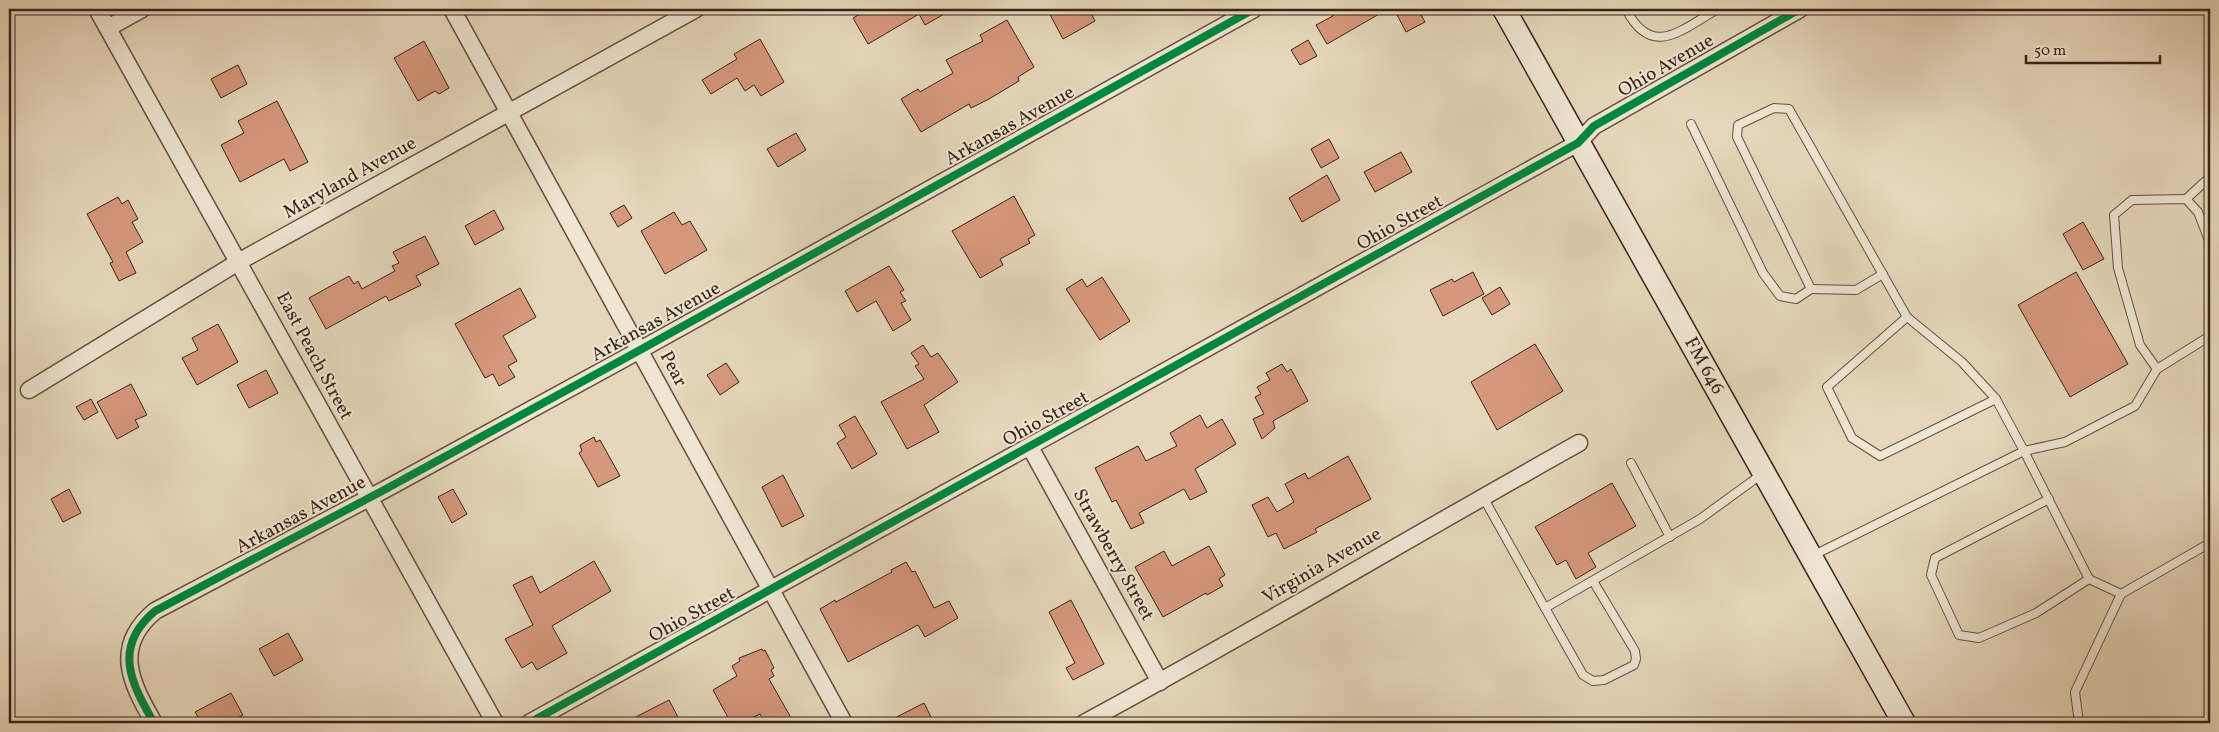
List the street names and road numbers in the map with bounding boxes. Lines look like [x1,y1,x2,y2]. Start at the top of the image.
street label: Ohio Avenue [1613,28,1719,104]
street label: Arkansas Avenue [941,80,1079,172]
street label: Maryland Avenue [279,131,421,225]
street label: Ohio Street [1352,189,1448,257]
street label: Arkansas Avenue [587,276,725,368]
street label: East Peach Street [269,287,359,425]
street label: FM 646 [1678,333,1730,399]
street label: Pear [653,347,693,392]
street label: Ohio Street [998,385,1094,453]
street label: Arkansas Avenue [231,470,371,560]
street label: Strawberry Street [1066,484,1160,626]
street label: Virginia Avenue [1258,521,1386,611]
street label: Ohio Street [644,581,740,649]

